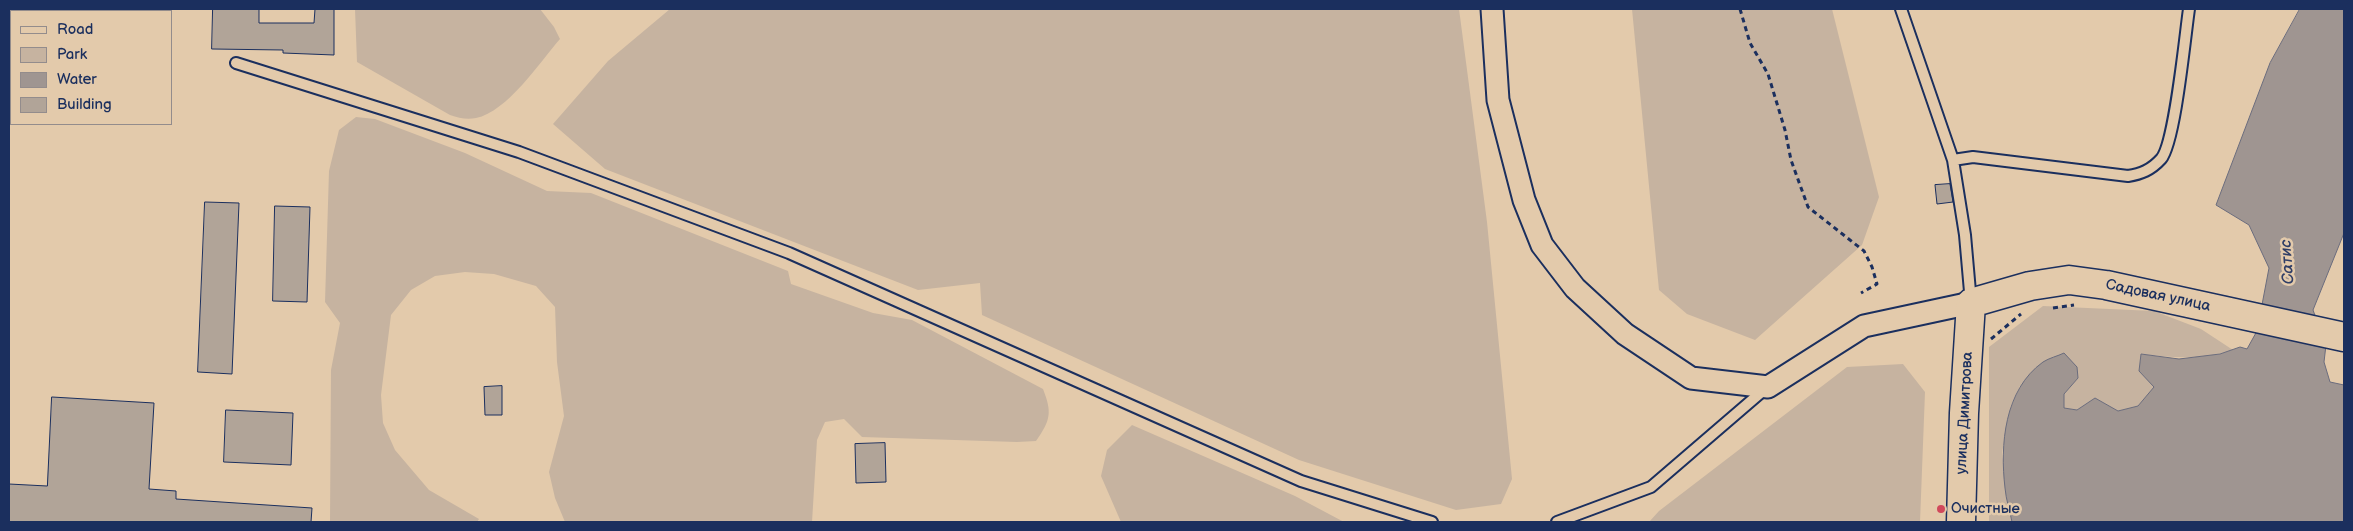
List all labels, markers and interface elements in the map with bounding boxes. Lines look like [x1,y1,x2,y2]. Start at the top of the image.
legend [10,10,172,125]
text: Road [57,20,93,39]
text: Park [57,45,87,64]
text: Water [57,70,97,89]
text: Building [57,95,112,114]
water label: Сатис [2277,239,2299,285]
street label: Садовая улица [2104,276,2212,316]
street label: улица Димитрова [1953,351,1977,475]
place label: Очистные [1951,500,2020,518]
marker: Очистные [1935,503,1947,515]

